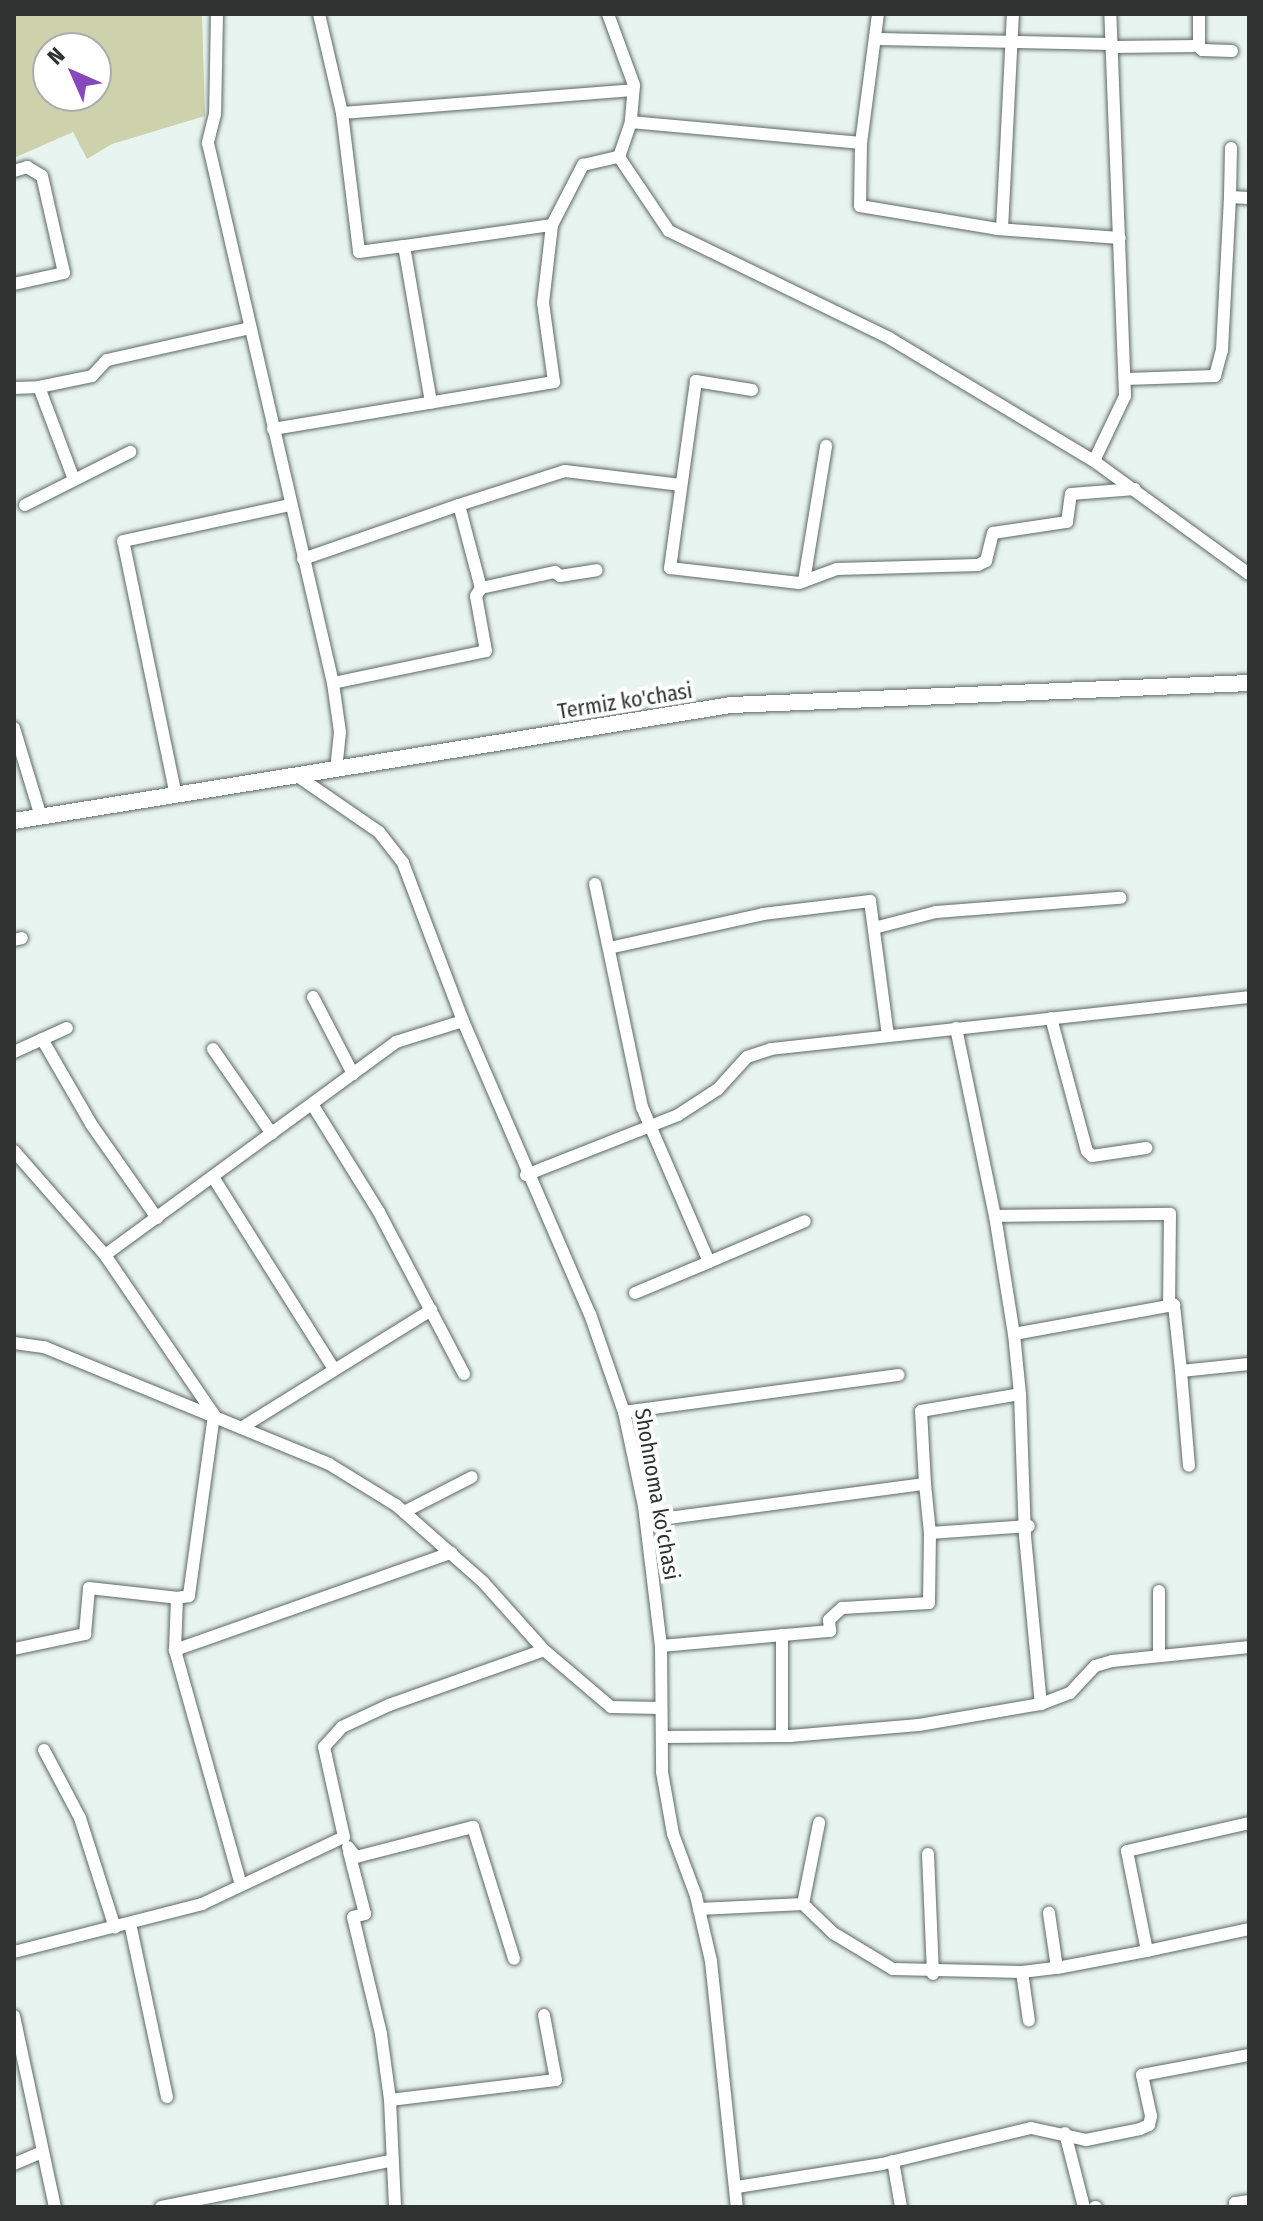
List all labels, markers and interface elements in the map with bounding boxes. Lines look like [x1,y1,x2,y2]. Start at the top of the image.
north arrow [32,32,112,112]
text: N [42,42,70,70]
street label: Termiz ko'chasi [556,677,694,725]
street label: Shohnoma ko'chasi [629,1406,685,1582]

